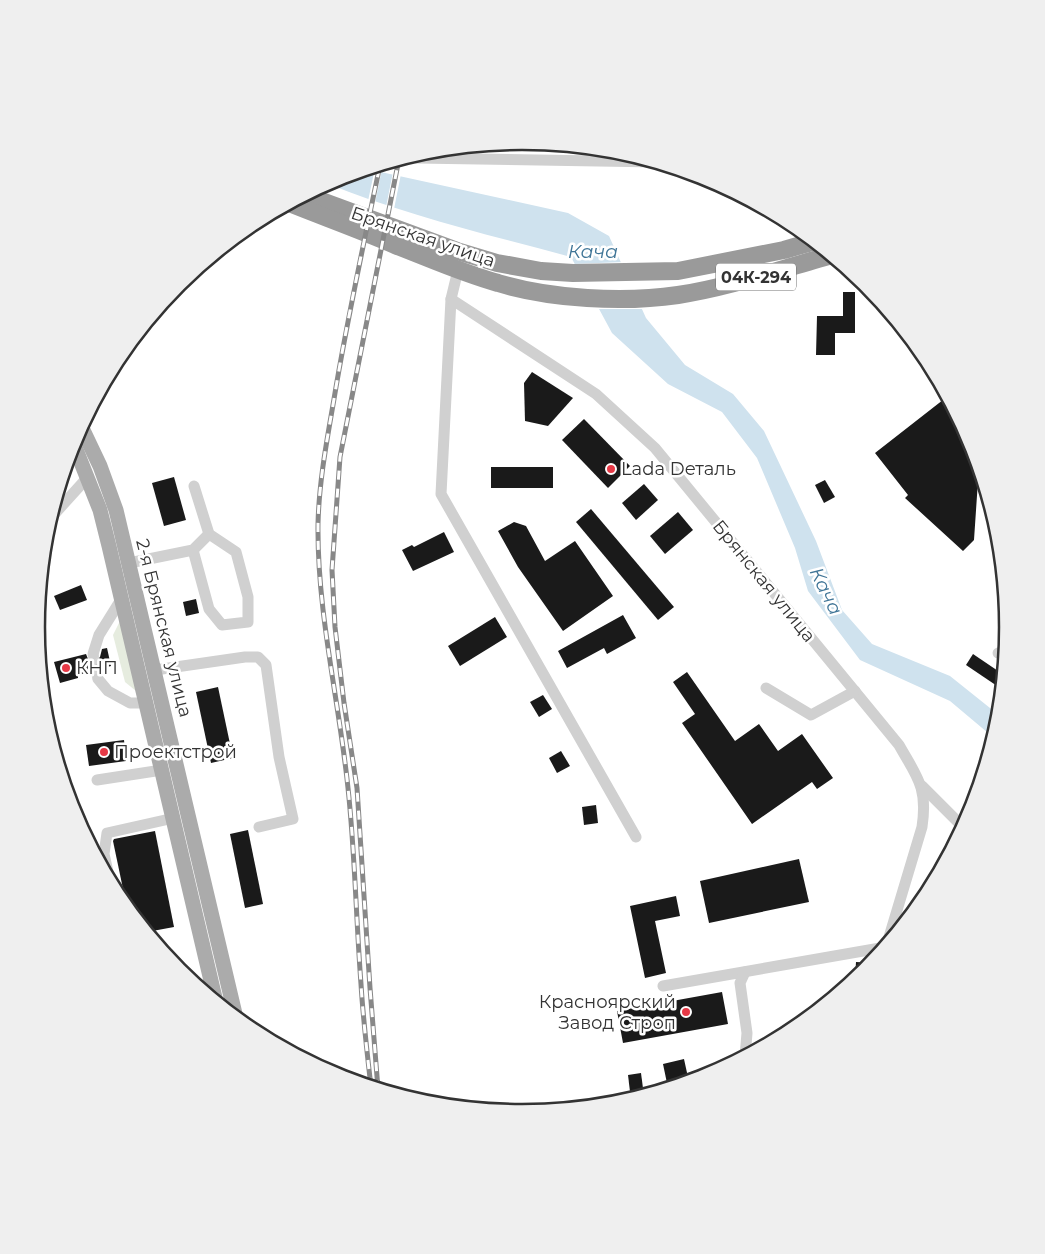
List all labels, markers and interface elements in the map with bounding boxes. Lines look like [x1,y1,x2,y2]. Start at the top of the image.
street label: Брянская улица [348,202,498,272]
water label: Кача [568,240,618,263]
road number: 04К-294 [716,264,796,290]
place label: Lada Dеталь [621,458,736,480]
marker: Lada Dеталь [605,463,617,475]
street label: Брянская улица [708,515,820,647]
street label: 2-я Брянская улица [131,537,197,719]
water label: Кача [805,563,847,619]
place label: КНП [76,657,118,679]
marker: КНП [60,662,72,674]
place label: Проектстрой [114,741,237,763]
marker: Проектстрой [98,746,110,758]
place label: Красноярский Завод Строп [539,991,676,1034]
marker: Красноярский Завод Строп [680,1006,692,1018]

